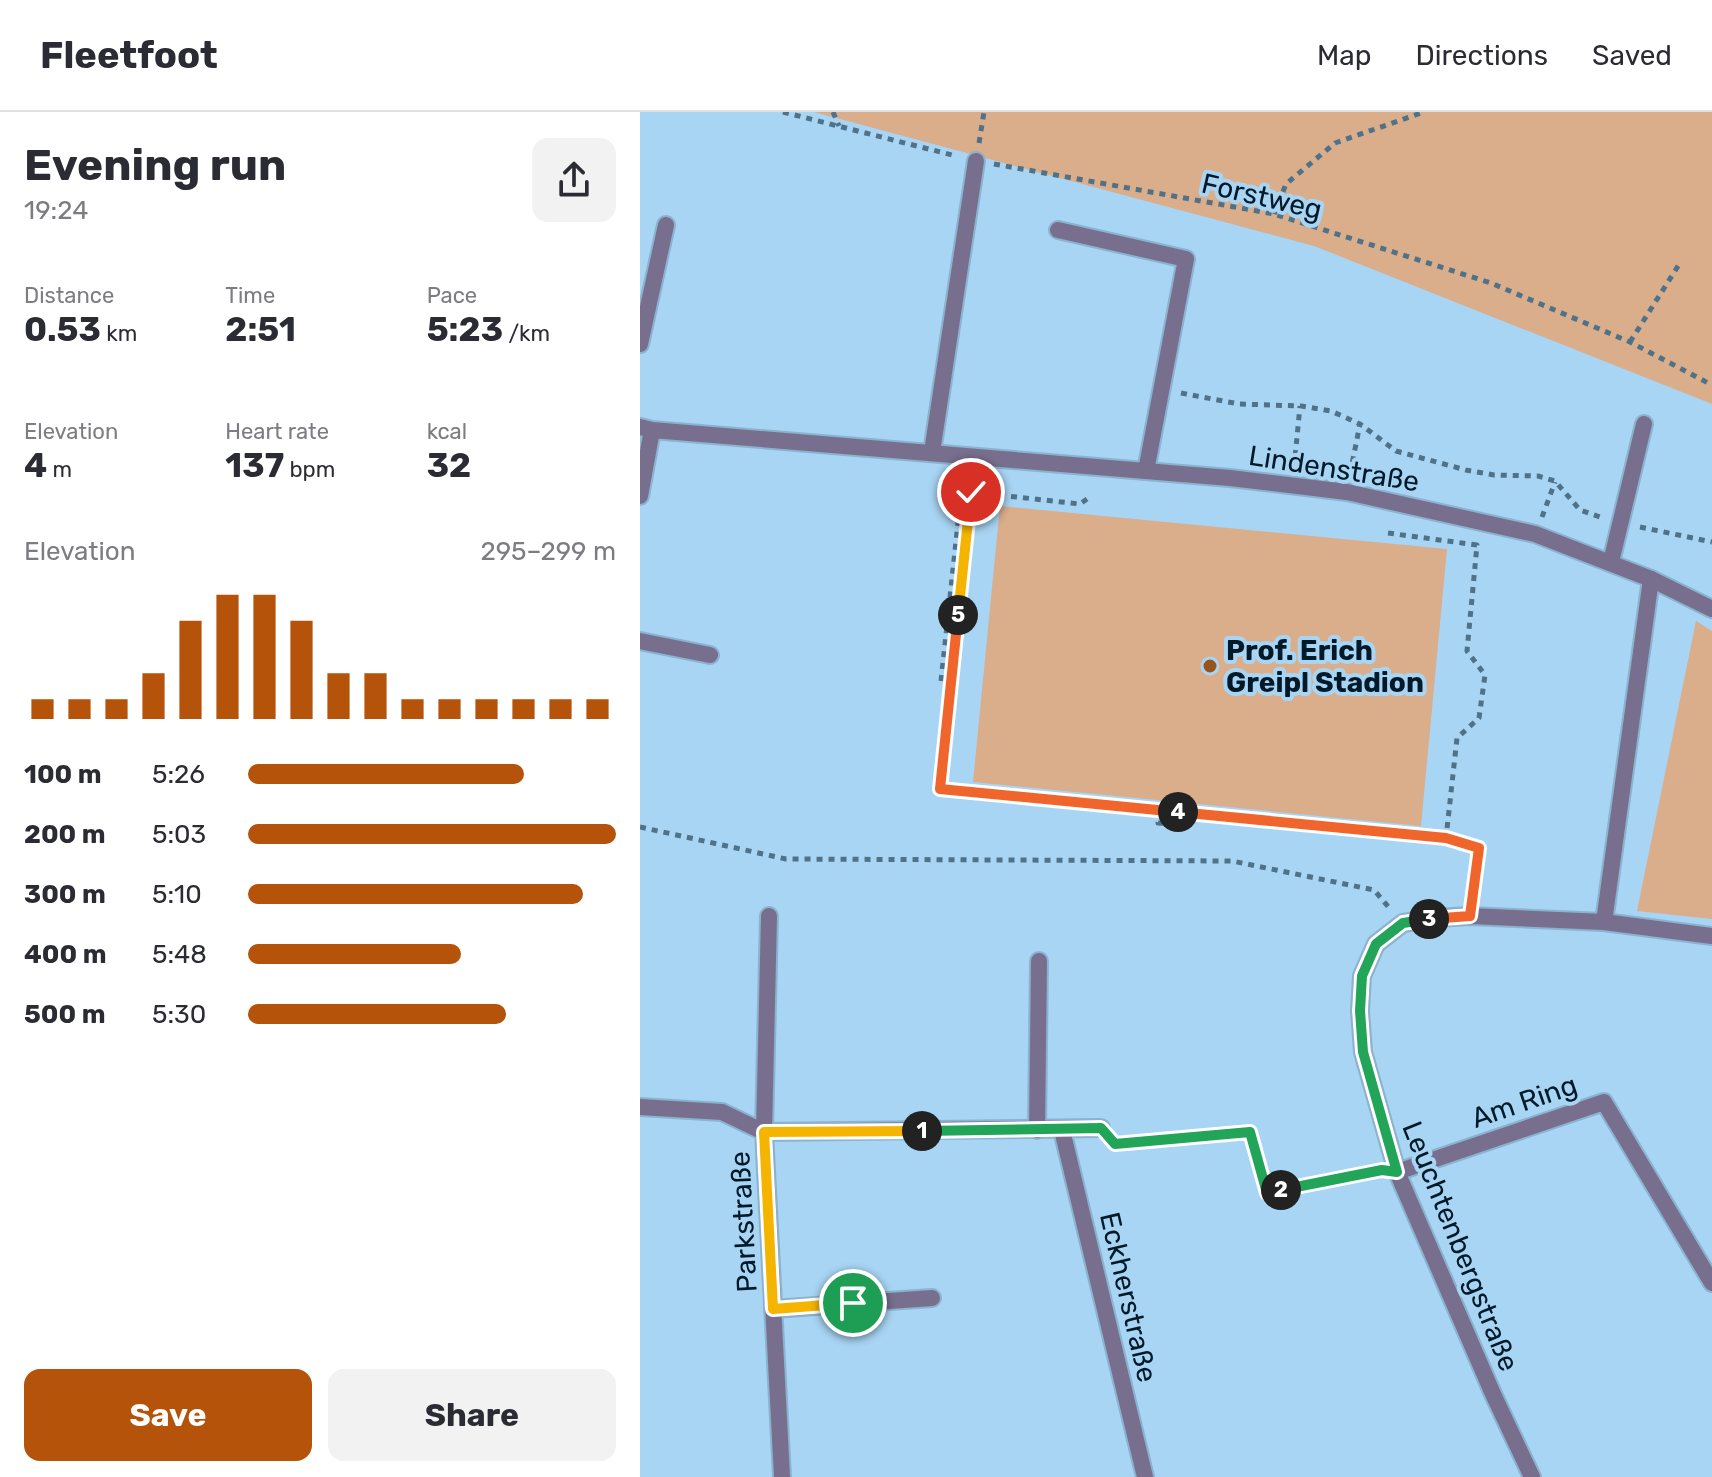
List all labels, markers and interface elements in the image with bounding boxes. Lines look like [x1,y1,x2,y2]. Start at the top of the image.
text: Fleetfoot [40,32,218,78]
text: Map [1317,39,1371,72]
text: Directions [1415,39,1548,72]
text: Saved [1592,39,1672,72]
button: share [532,138,616,222]
text: Evening run [24,139,286,191]
street label: Forstweg [1199,167,1325,226]
text: 19:24 [24,195,88,226]
text: Distance [24,282,114,309]
text: Time [225,282,275,309]
text: Pace [427,282,477,309]
text: 0.53 [24,309,101,350]
text: 2:51 [225,309,296,350]
text: 5:23 [427,309,503,350]
text: km [101,320,137,347]
text: /km [503,320,550,347]
text: Elevation [24,418,118,445]
text: Heart rate [225,418,329,445]
text: kcal [427,418,467,445]
street label: Lindenstraße [1246,439,1421,498]
text: 4 [24,445,47,486]
text: 137 [225,445,284,486]
text: 32 [427,445,471,486]
text: m [47,456,72,483]
text: bpm [284,456,335,483]
pin [937,458,1005,526]
icon: check [949,470,993,514]
text: Elevation [24,536,135,567]
text: 295–299 m [480,536,616,567]
pin: 5 [938,595,978,635]
text: 5 [951,601,965,628]
place label: Prof. Erich Greipl Stadion [1226,634,1424,699]
marker: Prof. Erich Greipl Stadion [1201,657,1219,675]
text: 100 m [24,759,102,790]
text: 5:26 [152,759,205,790]
pin: 4 [1158,792,1198,832]
text: 4 [1170,798,1186,825]
text: 200 m [24,819,106,850]
text: 5:03 [152,819,206,850]
text: 300 m [24,879,106,910]
text: 5:10 [152,879,202,910]
pin: 3 [1409,899,1449,939]
text: 3 [1422,905,1436,932]
text: 400 m [24,939,106,970]
text: 5:48 [152,939,207,970]
text: 500 m [24,999,106,1030]
text: 5:30 [152,999,206,1030]
street label: Am Ring [1467,1068,1581,1135]
pin: 1 [902,1111,942,1151]
street label: Leuchtenbergstraße [1395,1116,1526,1376]
text: 1 [917,1117,927,1144]
street label: Parkstraße [723,1151,764,1293]
pin: 2 [1261,1170,1301,1210]
text: 2 [1274,1176,1288,1203]
street label: Eckherstraße [1093,1209,1164,1385]
pin [819,1269,887,1337]
icon: arrive [831,1281,875,1325]
button: Save [24,1369,312,1461]
button: Share [328,1369,616,1461]

